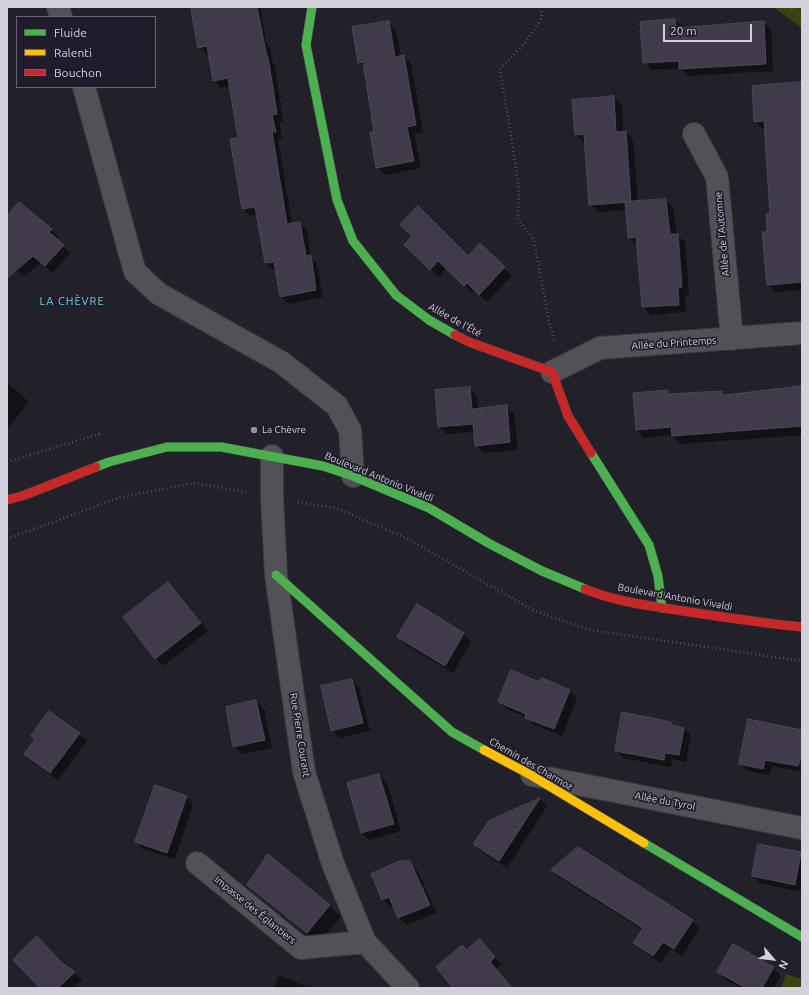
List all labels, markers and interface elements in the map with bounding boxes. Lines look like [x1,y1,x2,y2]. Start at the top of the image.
legend [16,16,156,88]
scale bar [665,16,754,42]
text: 20 m [670,24,697,37]
text: Fluide [54,26,87,39]
text: Ralenti [54,46,92,59]
text: Bouchon [54,66,102,79]
street label: Allée de l'Automne [712,191,732,277]
district label: LA CHÈVRE [39,294,105,308]
street label: Allée de l'Été [426,300,484,340]
street label: Allée du Printemps [631,334,717,352]
place label: La Chèvre [262,424,306,436]
marker: La Chèvre [249,425,259,435]
street label: Boulevard Antonio Vivaldi [323,450,435,504]
street label: Boulevard Antonio Vivaldi [617,581,733,613]
street label: Rue Pierre Courant [287,692,313,778]
street label: Chemin des Charmoz [487,735,575,793]
street label: Allée du Tyrol [634,789,696,813]
street label: Impasse des Églantiers [212,873,298,947]
north arrow [753,939,793,979]
text: N [776,958,791,971]

